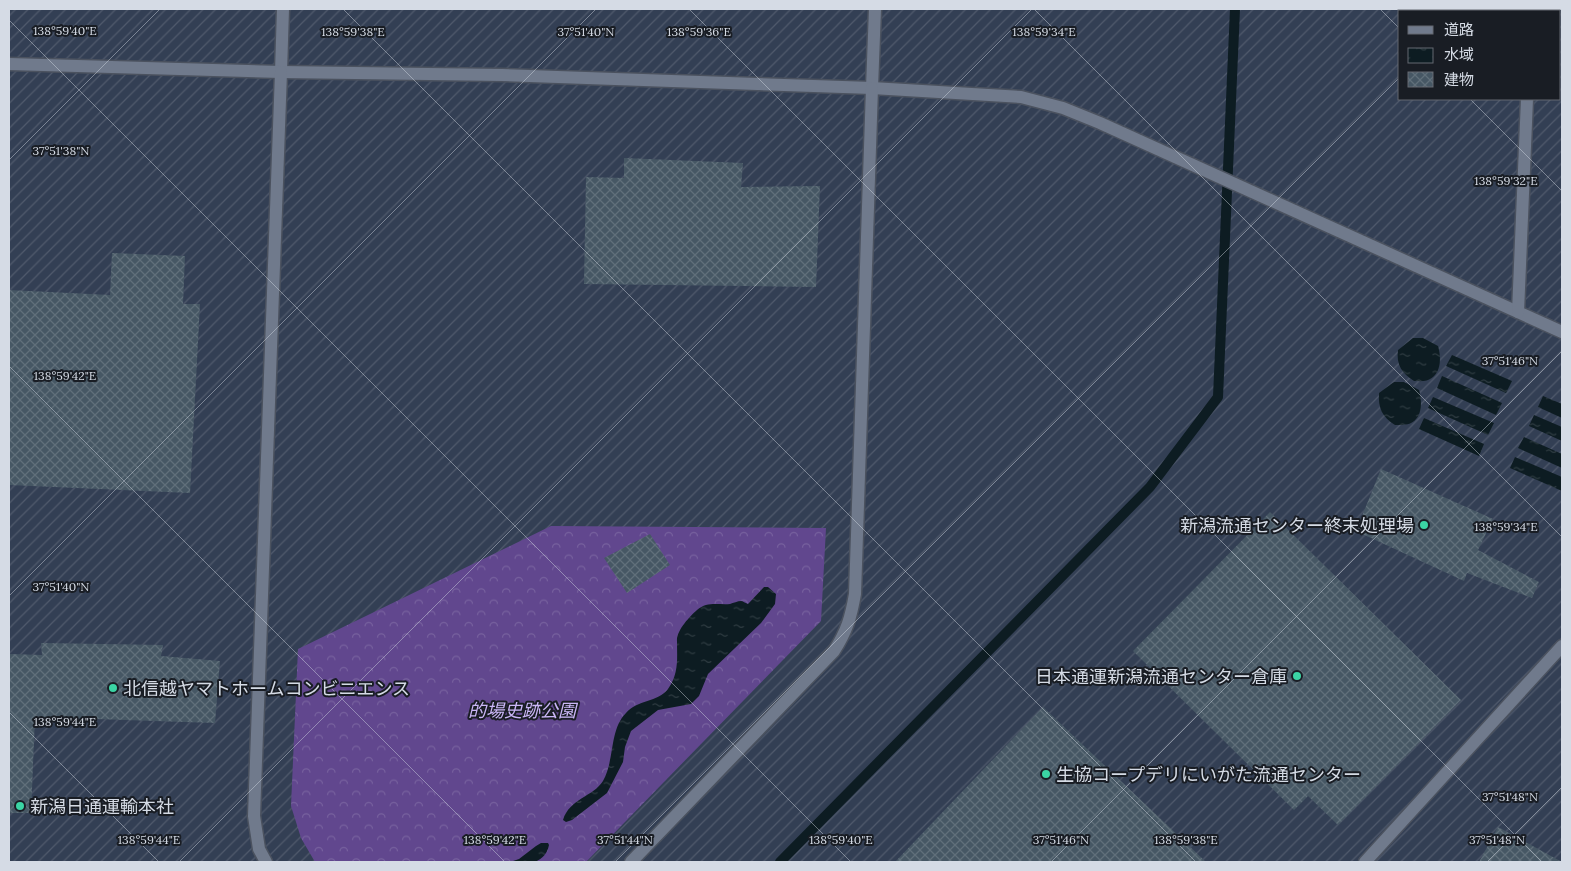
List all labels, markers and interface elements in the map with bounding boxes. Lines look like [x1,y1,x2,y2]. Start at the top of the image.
legend [1398,10,1561,100]
text: 道路 [1444,20,1474,39]
text: 138°59'40"E [33,23,97,38]
text: 138°59'38"E [321,24,385,39]
text: 37°51'40"N [558,24,614,39]
text: 138°59'36"E [667,24,731,39]
text: 138°59'34"E [1012,24,1076,39]
text: 水域 [1444,45,1474,64]
text: 建物 [1444,70,1474,89]
text: 37°51'38"N [33,143,89,158]
text: 138°59'32"E [1474,173,1538,188]
text: 37°51'46"N [1482,353,1538,368]
text: 138°59'42"E [34,368,96,383]
place label: 新潟流通センター終末処理場 [1180,514,1414,537]
marker: 新潟流通センター終末処理場 [1418,519,1430,531]
text: 138°59'34"E [1474,519,1538,534]
text: 37°51'40"N [33,579,89,594]
place label: 日本通運新潟流通センター倉庫 [1035,665,1287,688]
marker: 日本通運新潟流通センター倉庫 [1291,670,1303,682]
place label: 北信越ヤマトホームコンビニエンス [123,677,410,700]
marker: 北信越ヤマトホームコンビニエンス [107,682,119,694]
park label: 的場史跡公園 [468,699,579,722]
text: 138°59'44"E [34,714,96,729]
place label: 生協コープデリにいがた流通センター [1056,763,1361,786]
marker: 生協コープデリにいがた流通センター [1040,768,1052,780]
text: 37°51'48"N [1482,789,1538,804]
place label: 新潟日通運輸本社 [30,795,174,818]
marker: 新潟日通運輸本社 [14,800,26,812]
text: 138°59'44"E [118,832,180,847]
text: 138°59'42"E [464,832,526,847]
text: 37°51'44"N [597,832,653,847]
text: 138°59'40"E [809,832,873,847]
text: 37°51'46"N [1033,832,1089,847]
text: 138°59'38"E [1154,832,1218,847]
text: 37°51'48"N [1469,832,1525,847]

